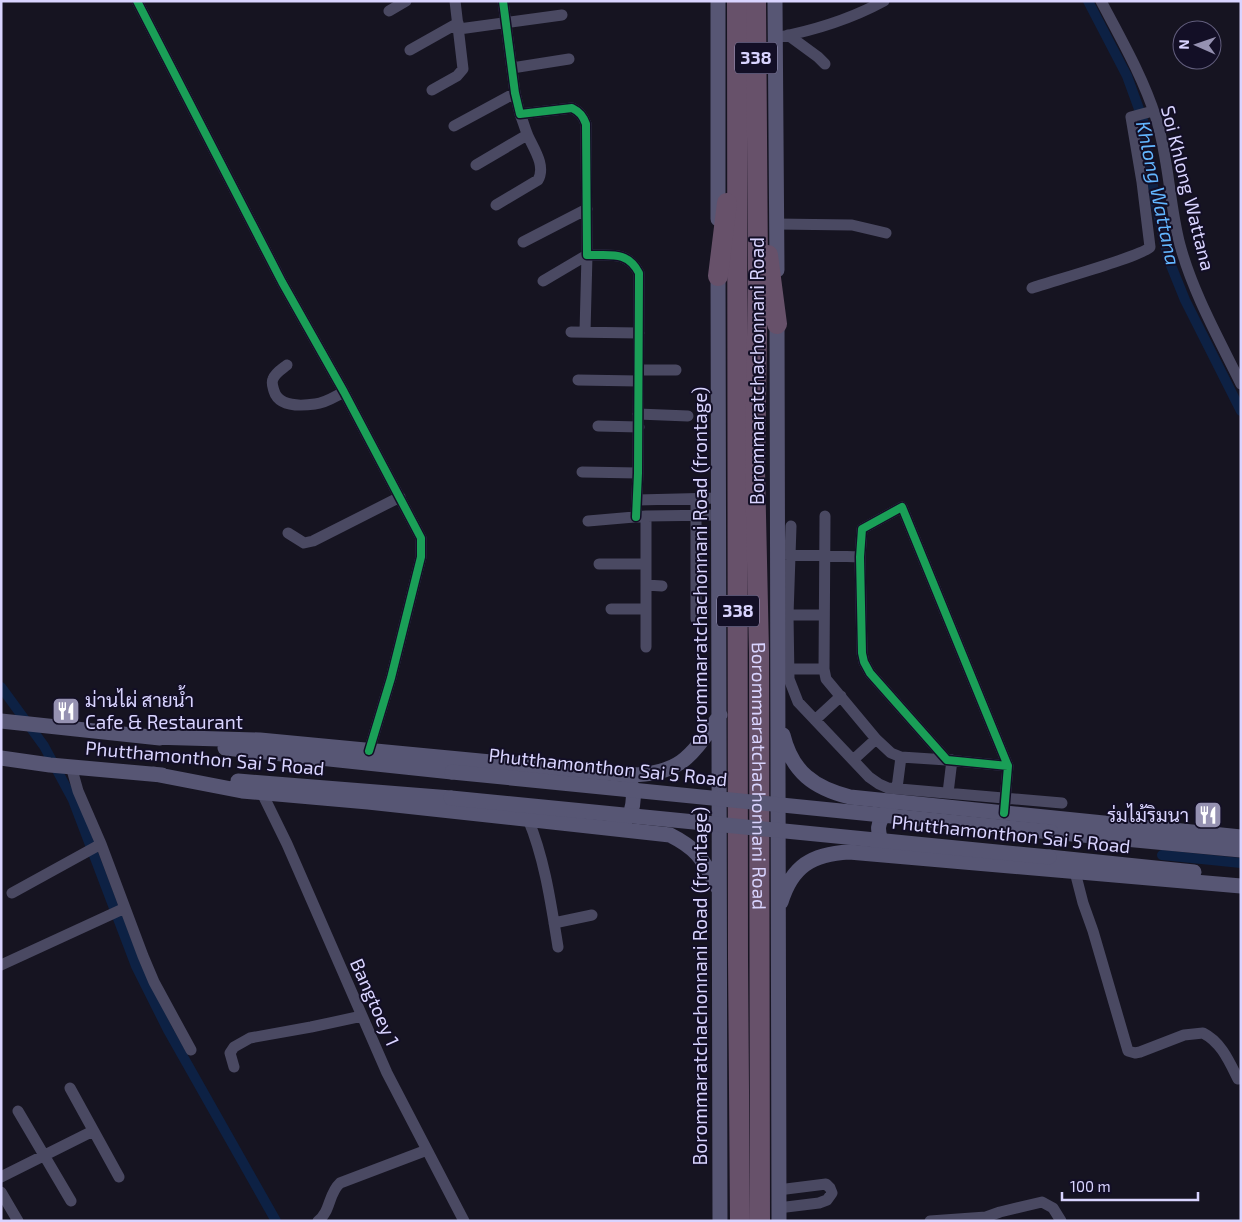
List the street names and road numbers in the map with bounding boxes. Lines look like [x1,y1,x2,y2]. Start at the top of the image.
road number: 338 [735,42,777,74]
street label: Soi Khlong Wattana [1156,103,1220,273]
street label: Borommaratchachonnani Road [745,237,768,505]
street label: Borommaratchachonnani Road (frontage) [688,387,711,745]
road number: 338 [717,596,759,626]
street label: Borommaratchachonnani Road [748,642,771,910]
street label: Phutthamonthon Sai 5 Road [84,736,326,779]
street label: Phutthamonthon Sai 5 Road [487,743,729,790]
street label: Borommaratchachonnani Road (frontage) [688,807,711,1165]
street label: Phutthamonthon Sai 5 Road [890,810,1132,857]
street label: Bangtoey 1 [346,954,405,1049]

